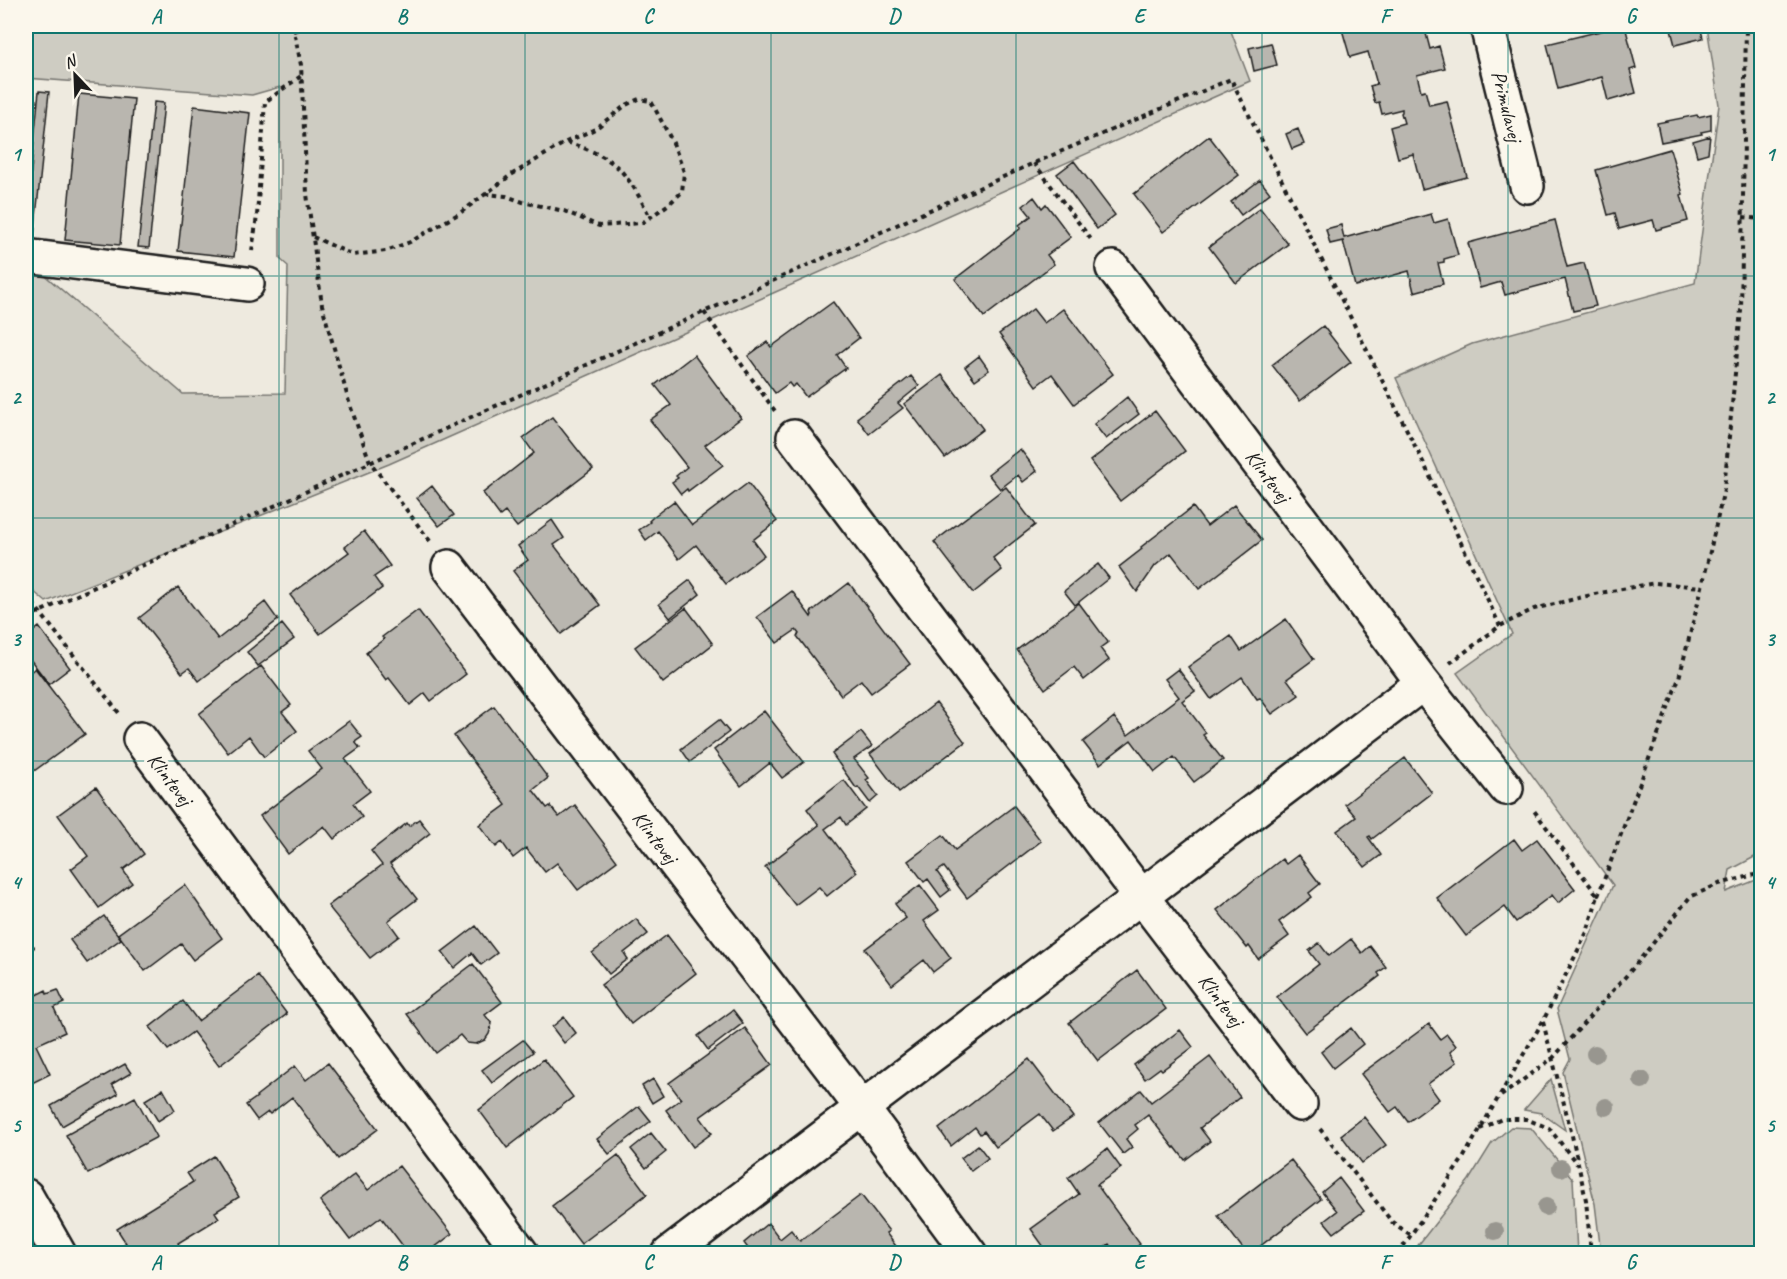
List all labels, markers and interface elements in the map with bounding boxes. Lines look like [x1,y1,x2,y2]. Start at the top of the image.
text: A [151,4,163,29]
text: B [397,4,409,29]
text: C [643,4,655,29]
text: D [888,4,902,29]
text: E [1134,4,1148,29]
text: F [1380,4,1394,29]
text: G [1626,4,1639,29]
north arrow [45,45,105,105]
text: N [61,50,81,73]
street label: Primulavej [1486,68,1529,147]
text: 1 [12,142,23,167]
text: 1 [1766,142,1777,167]
text: 2 [12,385,23,410]
text: 2 [1766,385,1777,410]
street label: Klintevej [1240,444,1298,510]
text: 3 [12,627,23,652]
text: 3 [1766,627,1777,652]
street label: Klintevej [142,747,200,813]
street label: Klintevej [627,805,685,871]
text: 4 [12,870,24,895]
text: 4 [1766,870,1778,895]
street label: Klintevej [1193,968,1251,1034]
text: 5 [12,1113,23,1138]
text: 5 [1766,1113,1777,1138]
text: A [151,1250,163,1275]
text: B [397,1250,409,1275]
text: C [643,1250,655,1275]
text: D [888,1250,902,1275]
text: E [1134,1250,1148,1275]
text: F [1380,1250,1394,1275]
text: G [1626,1250,1639,1275]

